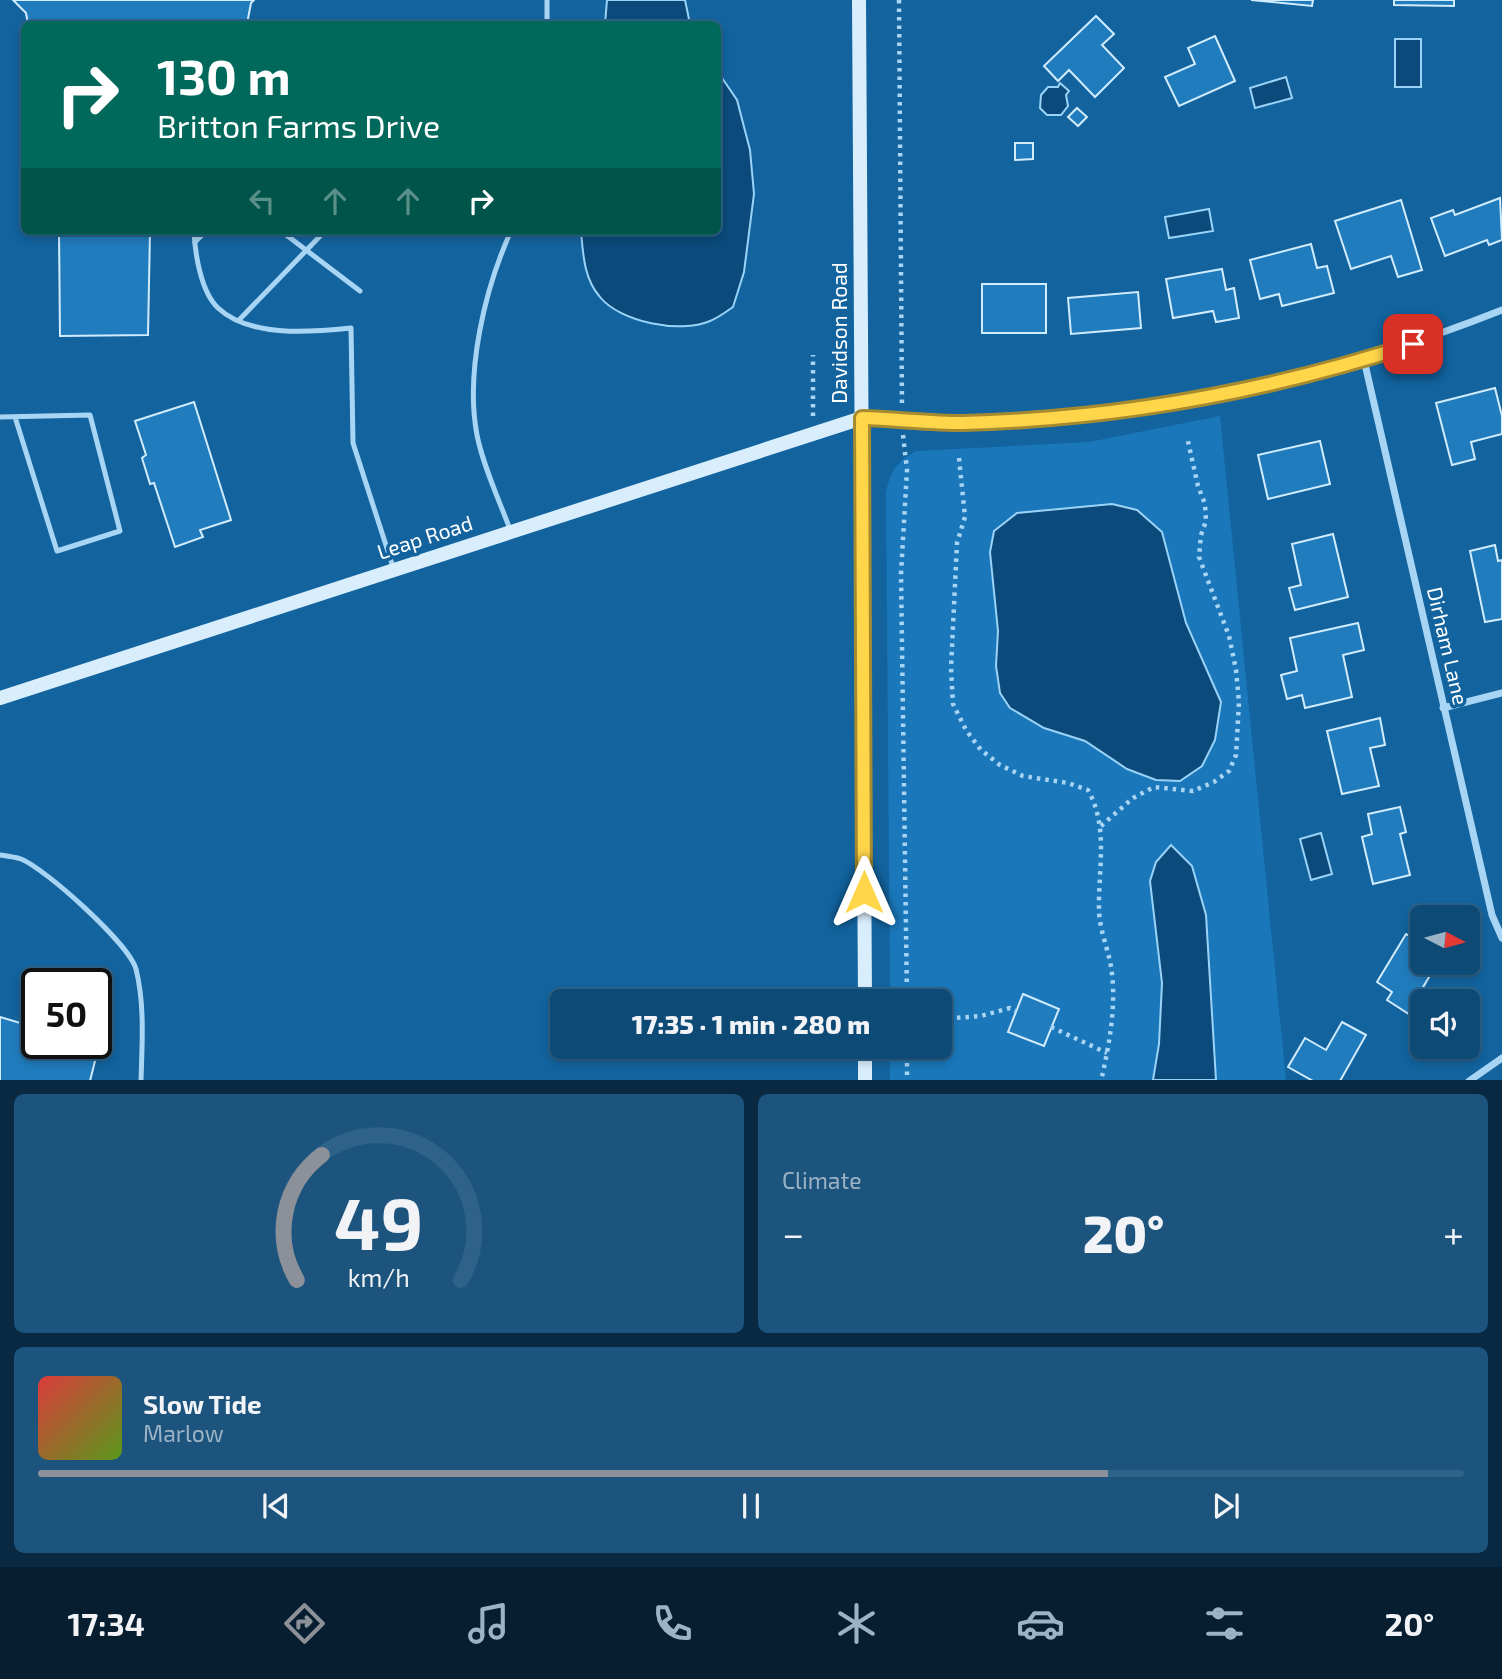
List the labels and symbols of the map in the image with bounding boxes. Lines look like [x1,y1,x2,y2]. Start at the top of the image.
street label: Davidson Road [826,262,851,404]
pin [1383,314,1443,374]
street label: Leap Road [374,509,475,564]
street label: Dirham Lane [1423,584,1474,707]
position arrow [827,855,901,929]
north arrow [1410,905,1480,975]
speed limit sign: 50 [21,968,112,1059]

